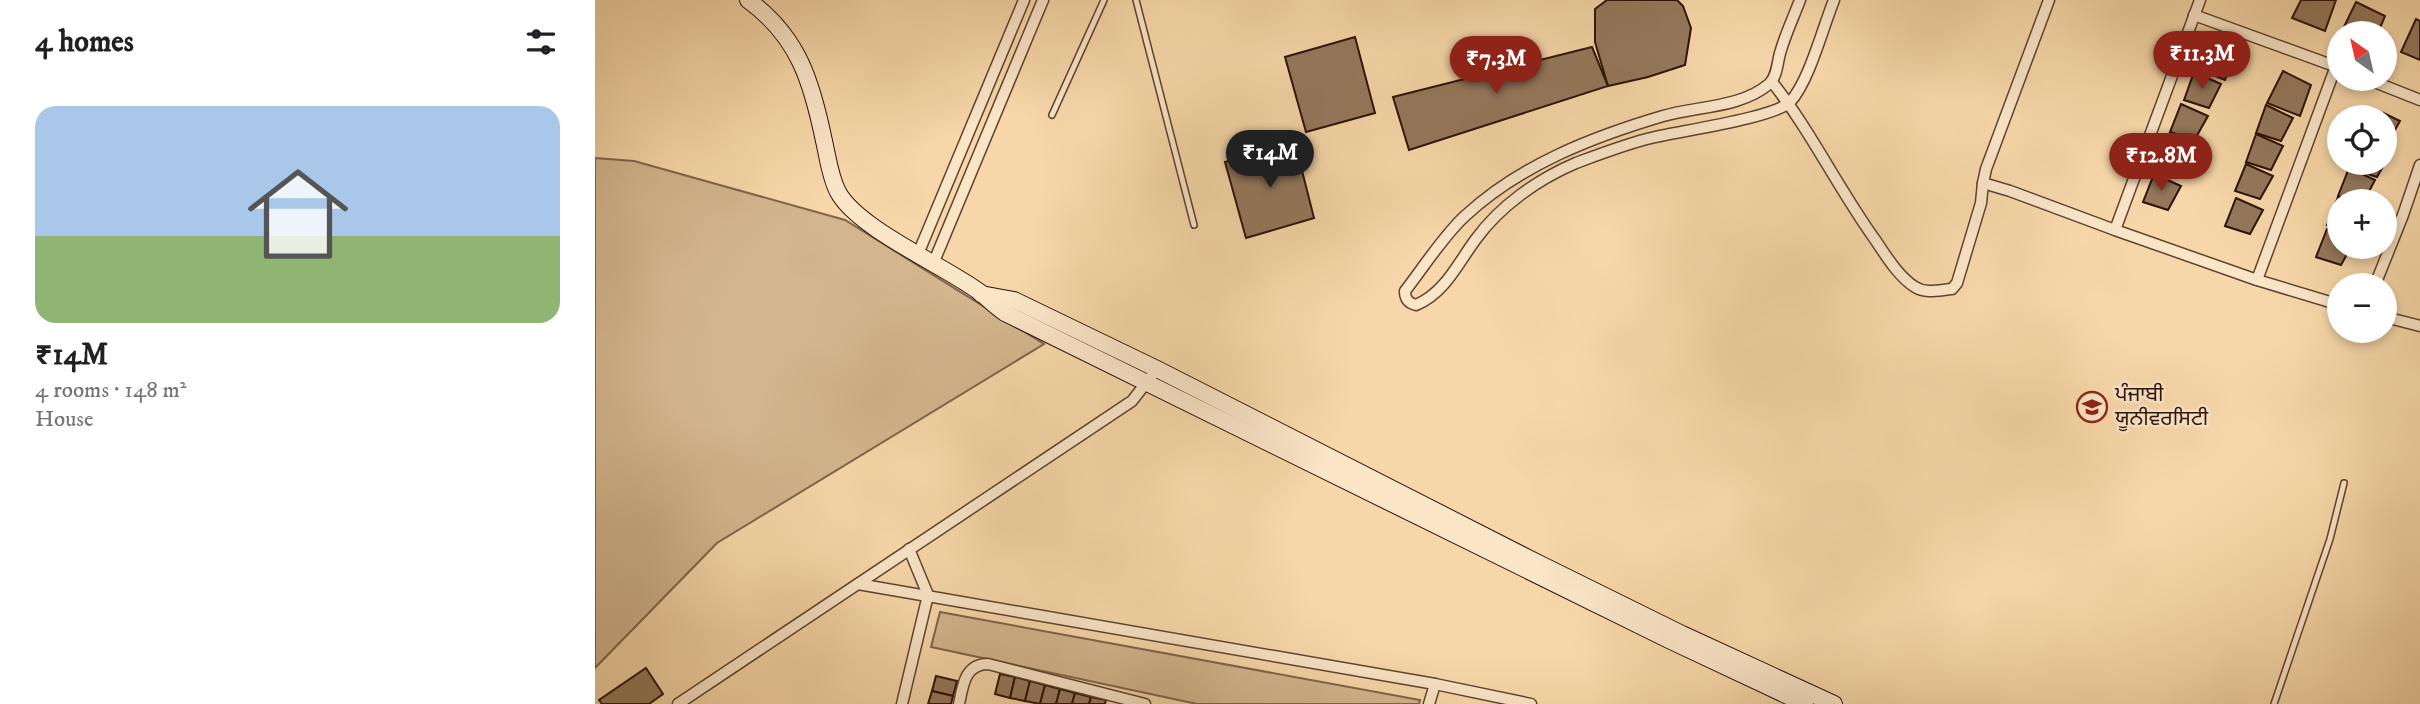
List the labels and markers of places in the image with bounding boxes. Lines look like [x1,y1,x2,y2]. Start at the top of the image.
pin: ₹11.3M [2145,32,2259,91]
pin: ₹7.3M [1447,36,1545,96]
pin: ₹14M [1229,130,1311,190]
pin: ₹12.8M [2104,134,2218,193]
place label: ਪੰਜਾਬੀ ਯੂਨੀਵਰਸਿਟੀ [2114,382,2209,432]
school or university icon: ਪੰਜਾਬੀ ਯੂਨੀਵਰਸਿਟੀ [2075,390,2109,424]

